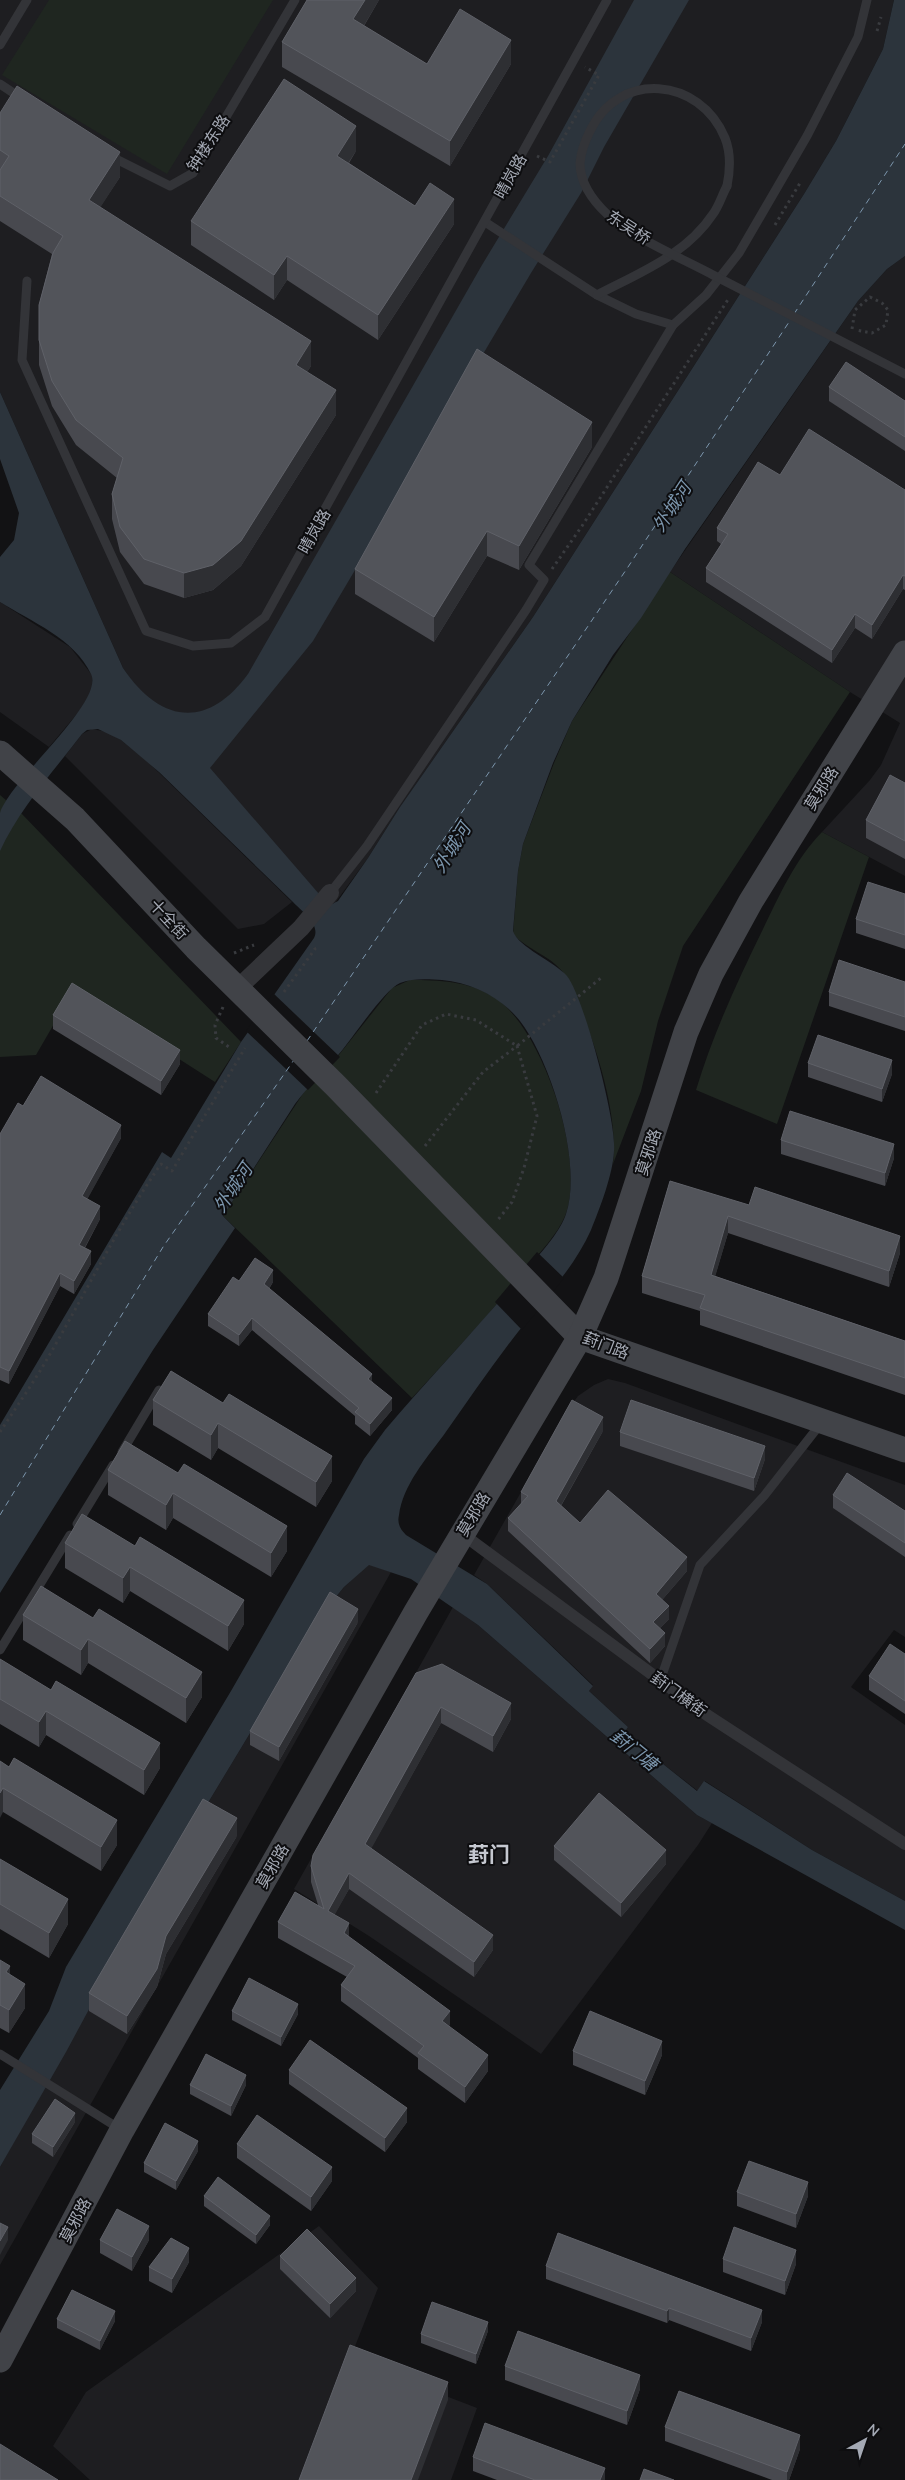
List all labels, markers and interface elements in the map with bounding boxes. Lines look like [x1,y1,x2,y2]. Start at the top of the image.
street label: 钟楼东路 [182,111,235,176]
street label: 晴岚路 [490,150,532,203]
street label: 东吴桥 [602,206,655,250]
water label: 外城河 [647,475,698,536]
street label: 晴岚路 [294,505,336,558]
street label: 莫邪路 [800,762,844,815]
water label: 外城河 [428,816,478,877]
street label: 十全街 [144,895,193,945]
street label: 莫邪路 [631,1126,667,1179]
water label: 外城河 [208,1156,260,1217]
street label: 葑门路 [579,1327,632,1365]
street label: 莫邪路 [452,1488,496,1541]
street label: 葑门横街 [646,1667,711,1723]
water label: 葑门塘 [605,1724,665,1778]
street label: 莫邪路 [251,1840,294,1893]
district label: 葑门 [468,1841,510,1869]
street label: 莫邪路 [55,2194,97,2247]
north arrow [840,2415,890,2465]
text: N [863,2420,883,2441]

